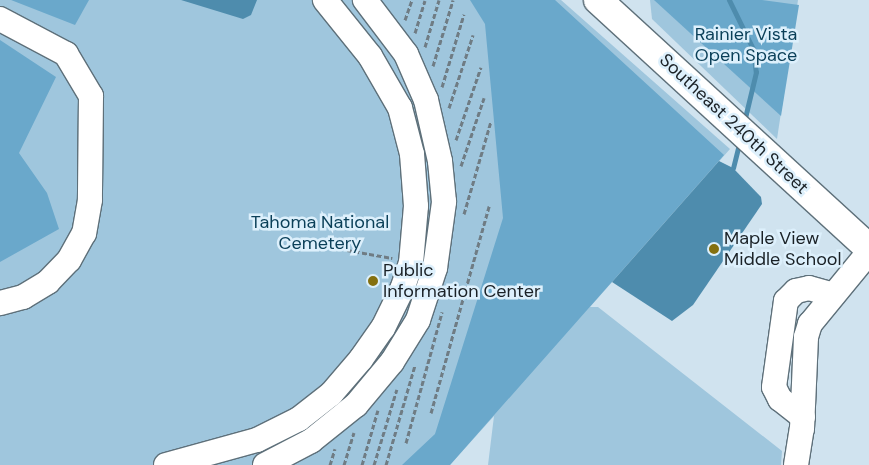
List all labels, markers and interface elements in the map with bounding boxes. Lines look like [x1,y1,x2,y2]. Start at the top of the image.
park label: Rainier Vista Open Space [695,24,797,66]
street label: Southeast 240th Street [655,49,813,199]
park label: Tahoma National Cemetery [251,212,389,254]
place label: Maple View Middle School [724,228,842,270]
marker: Maple View Middle School [708,243,720,255]
place label: Public Information Center [383,260,541,302]
marker: Public Information Center [367,275,379,287]

